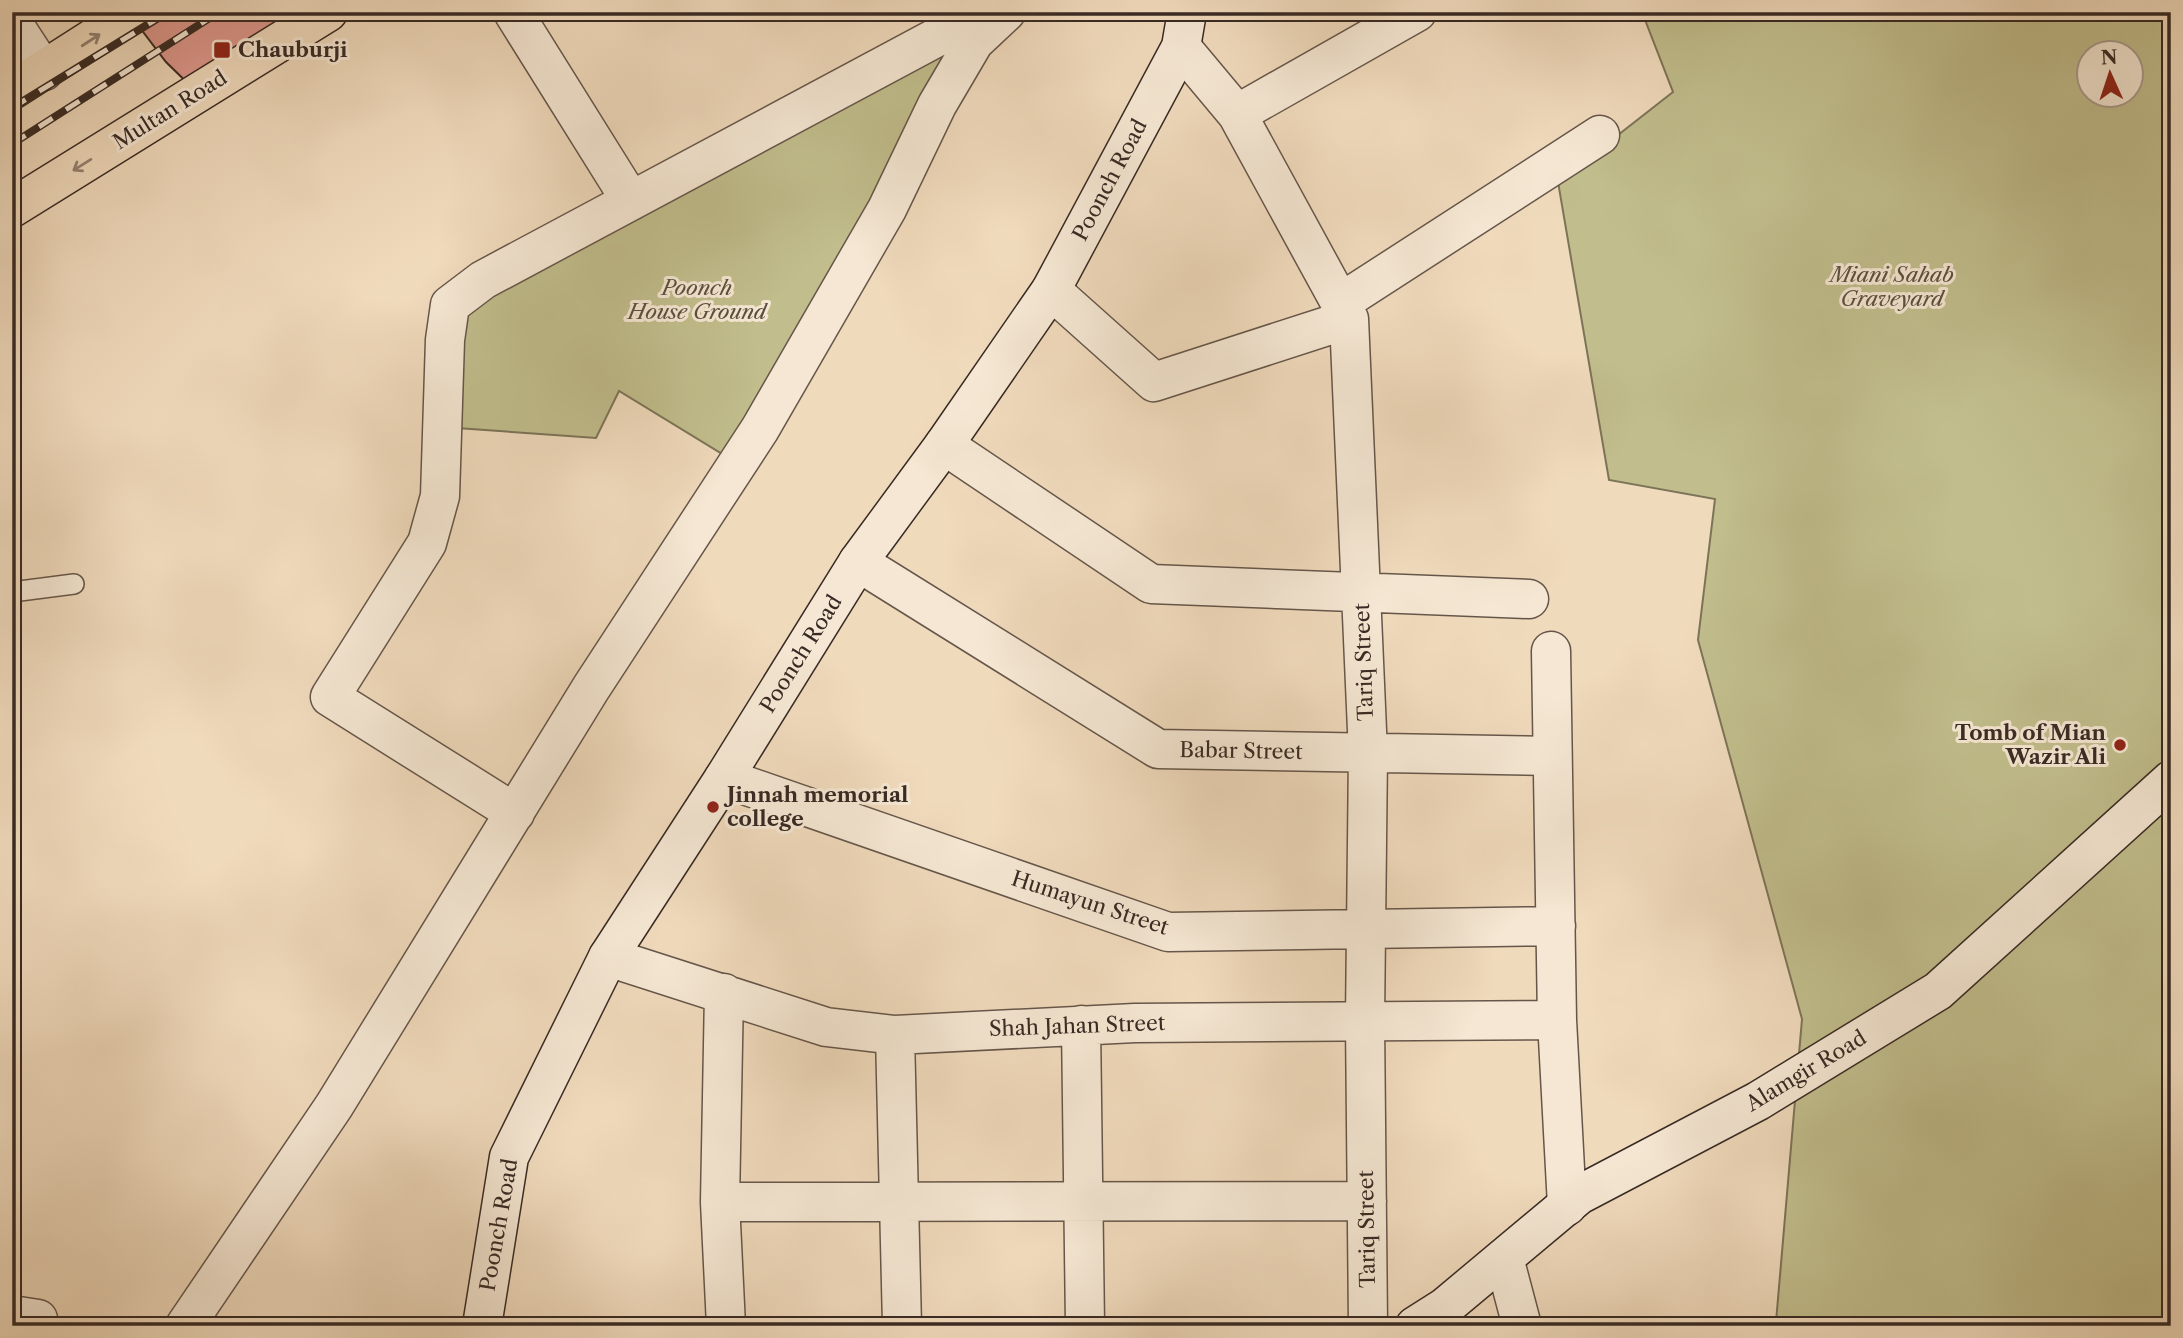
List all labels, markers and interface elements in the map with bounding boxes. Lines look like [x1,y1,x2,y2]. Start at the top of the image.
one-way arrow [80,33,100,47]
place label: Chauburji [238,37,348,62]
north arrow [2074,38,2144,108]
marker: Chauburji [212,40,232,60]
text: N [2100,46,2118,69]
street label: Multan Road [108,65,231,154]
street label: Poonch Road [1067,115,1152,245]
one-way arrow [73,158,93,172]
park label: Miani Sahab Graveyard [1827,262,1954,311]
park label: Poonch House Ground [626,275,769,324]
street label: Poonch Road [754,590,847,717]
street label: Tariq Street [1349,602,1378,721]
place label: Tomb of Mian Wazir Ali [1955,720,2107,769]
street label: Babar Street [1179,737,1303,764]
marker: Tomb of Mian Wazir Ali [2112,737,2128,753]
place label: Jinnah memorial college [723,782,908,831]
marker: Jinnah memorial college [705,799,721,815]
street label: Humayun Street [1009,865,1172,940]
street label: Shah Jahan Street [988,1010,1166,1041]
street label: Alamgir Road [1740,1025,1871,1117]
street label: Poonch Road [475,1157,522,1293]
street label: Tariq Street [1353,1169,1380,1288]

